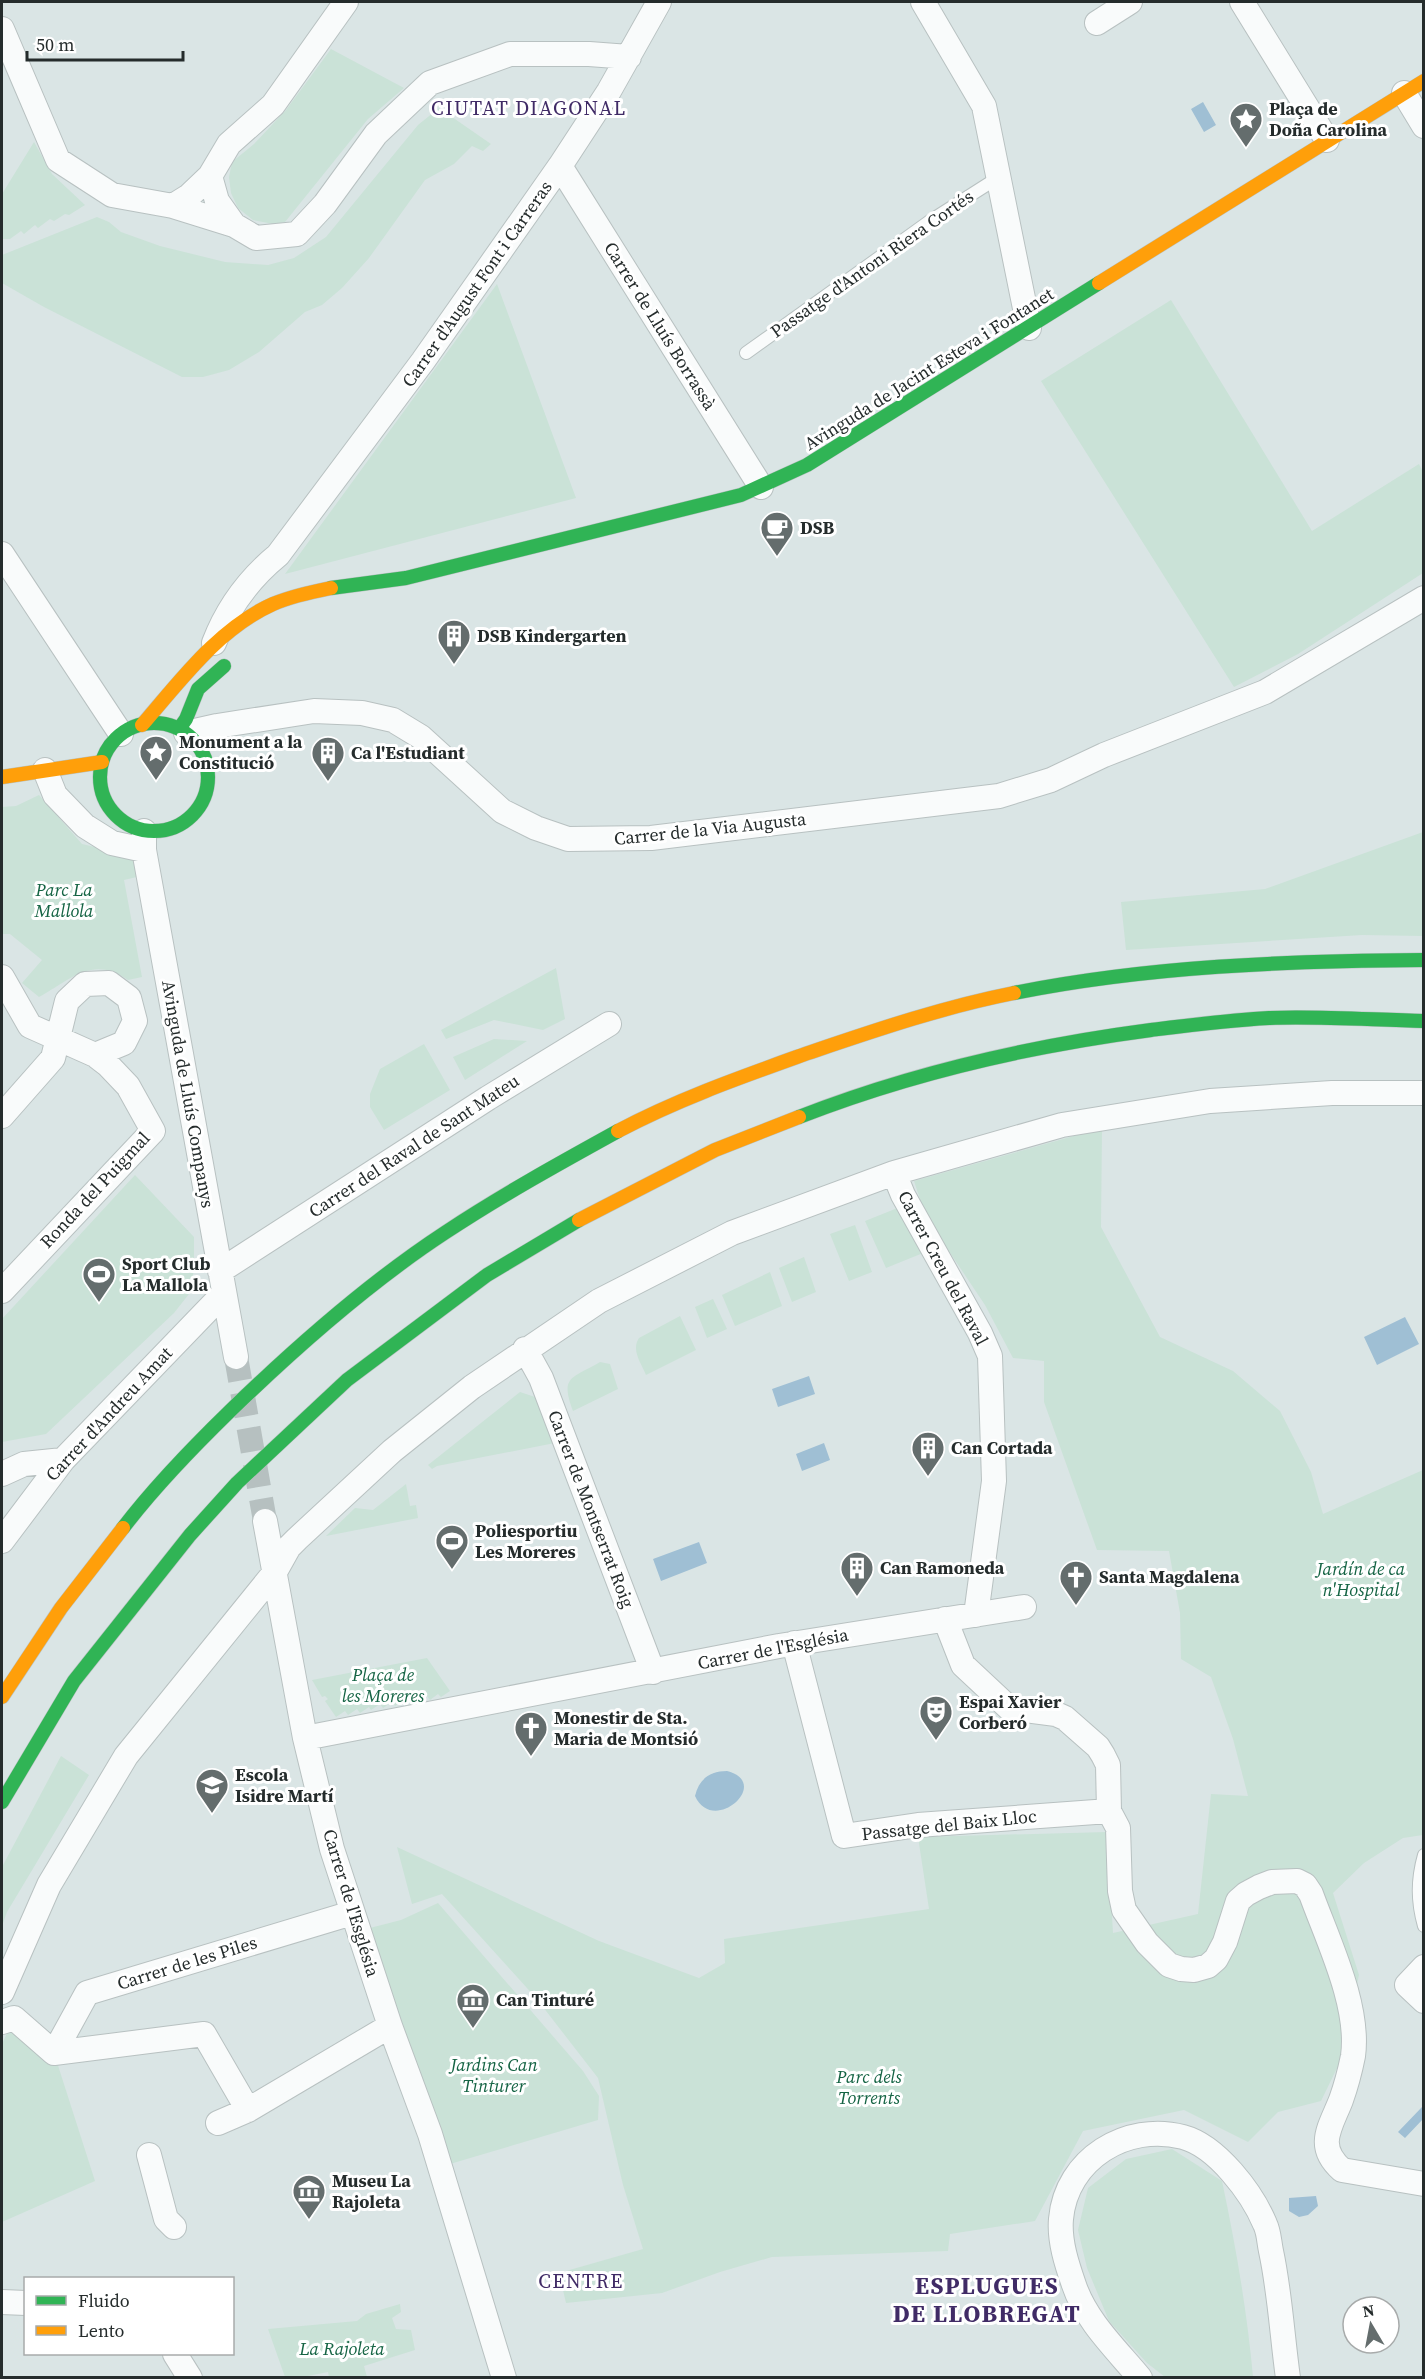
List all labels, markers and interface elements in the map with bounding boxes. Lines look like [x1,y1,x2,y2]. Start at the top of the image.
scale bar [27,24,183,62]
text: 50 m [36,32,74,57]
district label: CIUTAT DIAGONAL [431,94,627,122]
place label: Plaça de Doña Carolina [1269,96,1388,142]
place icon: Plaça de Doña Carolina [1228,101,1264,148]
street label: Carrer d'August Font i Carreras [396,175,558,392]
street label: Passatge d'Antoni Riera Cortés [765,184,978,343]
street label: Carrer de Lluís Borrassà [598,237,723,415]
street label: Avinguda de Jacint Esteva i Fontanet [799,281,1058,456]
cafe icon: DSB [759,510,795,557]
place label: DSB [800,515,834,540]
building icon: DSB Kindergarten [436,618,472,665]
place label: DSB Kindergarten [477,623,627,648]
place label: Monument a la Constitució [179,729,303,775]
place icon: Monument a la Constitució [138,734,174,781]
building icon: Ca l'Estudiant [310,735,346,782]
place label: Ca l'Estudiant [351,740,465,765]
street label: Carrer de la Via Augusta [613,806,808,851]
park label: Parc La Mallola [34,877,94,923]
street label: Avinguda de Lluís Companys [156,978,221,1210]
street label: Carrer del Raval de Sant Mateu [304,1068,524,1223]
street label: Ronda del Puigmal [34,1126,155,1253]
street label: Carrer Creu del Raval [892,1186,995,1349]
place label: Sport Club La Mallola [122,1251,211,1297]
sports icon: Sport Club La Mallola [81,1256,117,1303]
street label: Carrer d'Andreu Amat [40,1341,178,1486]
street label: Carrer de Montserrat Roig [542,1406,641,1611]
building icon: Can Cortada [910,1430,946,1477]
place label: Can Cortada [951,1435,1053,1460]
place label: Poliesportiu Les Moreres [475,1518,578,1564]
sports icon: Poliesportiu Les Moreres [434,1523,470,1570]
building icon: Can Ramoneda [839,1550,875,1597]
place label: Can Ramoneda [880,1555,1005,1580]
park label: Jardín de ca n'Hospital [1314,1556,1406,1602]
church icon: Santa Magdalena [1058,1559,1094,1606]
place label: Santa Magdalena [1099,1564,1240,1589]
street label: Carrer de l'Església [695,1621,851,1675]
park label: Plaça de les Moreres [342,1662,425,1708]
place label: Espai Xavier Corberó [959,1689,1062,1735]
theatre icon: Espai Xavier Corberó [918,1694,954,1741]
place label: Monestir de Sta. Maria de Montsió [554,1705,698,1751]
church icon: Monestir de Sta. Maria de Montsió [513,1710,549,1757]
place label: Escola Isidre Martí [235,1762,334,1808]
school or university icon: Escola Isidre Martí [194,1767,230,1814]
street label: Passatge del Baix Lloc [860,1803,1038,1846]
street label: Carrer de l'Església [317,1826,386,1980]
street label: Carrer de les Piles [114,1929,260,1996]
museum icon: Can Tinturé [455,1982,491,2029]
place label: Can Tinturé [496,1987,594,2012]
park label: Jardins Can Tinturer [447,2052,538,2098]
park label: Parc dels Torrents [835,2064,902,2110]
place label: Museu La Rajoleta [332,2168,411,2214]
museum icon: Museu La Rajoleta [291,2173,327,2220]
district label: CENTRE [538,2267,624,2295]
district label: ESPLUGUES DE LLOBREGAT [893,2269,1081,2330]
legend [24,2277,234,2355]
text: Fluido [78,2288,130,2313]
north arrow [1341,2295,1401,2355]
text: N [1361,2298,1376,2322]
text: Lento [78,2318,125,2343]
park label: La Rajoleta [298,2336,385,2361]

